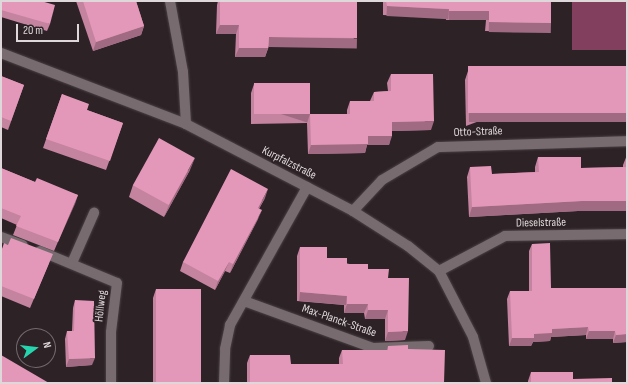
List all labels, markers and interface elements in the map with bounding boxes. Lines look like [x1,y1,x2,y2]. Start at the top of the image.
scale bar [18,16,81,42]
text: 20 m [23,23,43,38]
street label: Otto-Straße [453,124,503,140]
street label: Kurpfalzstraße [260,143,318,183]
street label: Dieselstraße [516,215,566,231]
street label: Höllweg [92,289,110,323]
street label: Max-Planck-Straße [300,302,378,340]
north arrow [16,328,56,368]
text: N [40,341,54,350]

